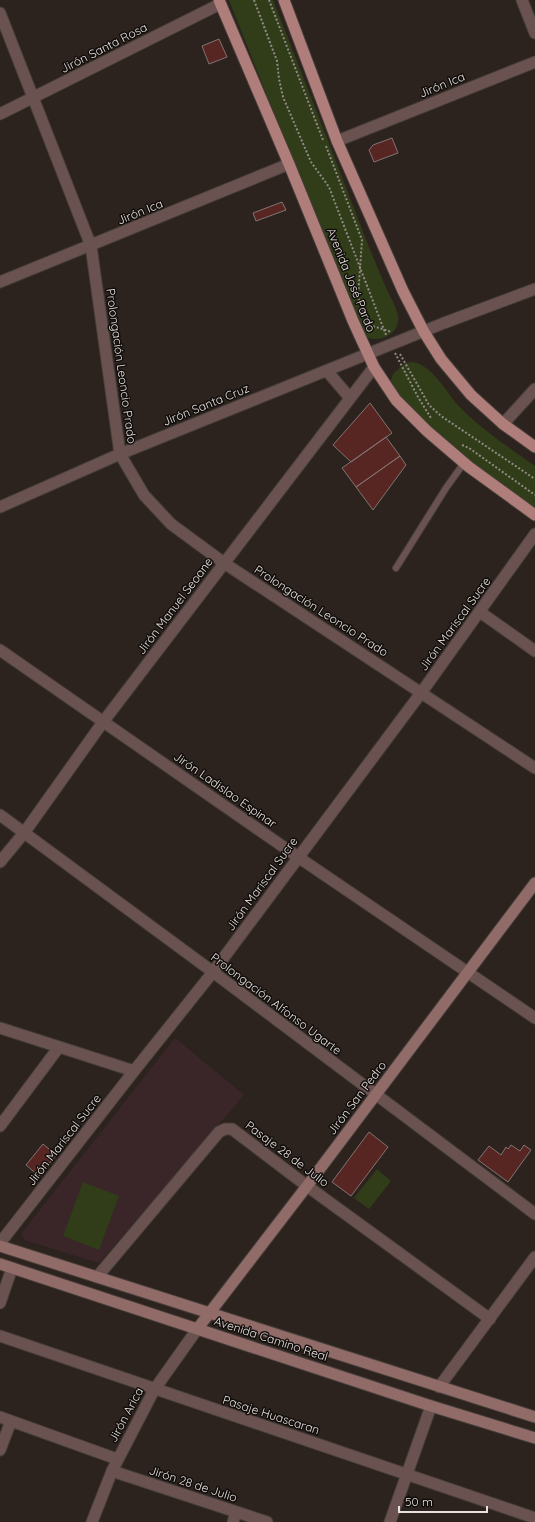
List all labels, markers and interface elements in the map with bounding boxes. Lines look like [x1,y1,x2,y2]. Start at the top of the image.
street label: Jirón Santa Rosa [58,19,150,76]
street label: Jirón Ica [417,69,467,100]
street label: Jirón Ica [115,196,165,227]
street label: Avenida José Pardo [324,226,379,334]
street label: Prolongación Leoncio Prado [103,287,140,445]
street label: Jirón Santa Cruz [160,380,252,429]
street label: Jirón Manuel Seoane [133,554,216,657]
street label: Prolongación Leoncio Prado [252,562,391,660]
street label: Jirón Mariscal Sucre [416,574,494,673]
street label: Jirón Ladislao Espinar [171,748,280,831]
street label: Jirón Mariscal Sucre [223,834,301,933]
street label: Prolongación Alfonso Ugarte [208,949,345,1058]
street label: Jirón San Pedro [324,1058,389,1138]
street label: Jirón Mariscal Sucre [23,1091,104,1188]
street label: Pasaje 28 de Julio [243,1117,332,1190]
street label: Avenida Camino Real [212,1313,330,1364]
street label: Jirón Arica [105,1385,146,1445]
street label: Pasaje Huascaran [221,1392,322,1437]
street label: Jirón 28 de Julio [147,1462,239,1505]
scale bar [399,1488,487,1514]
text: 50 m [405,1494,433,1509]

